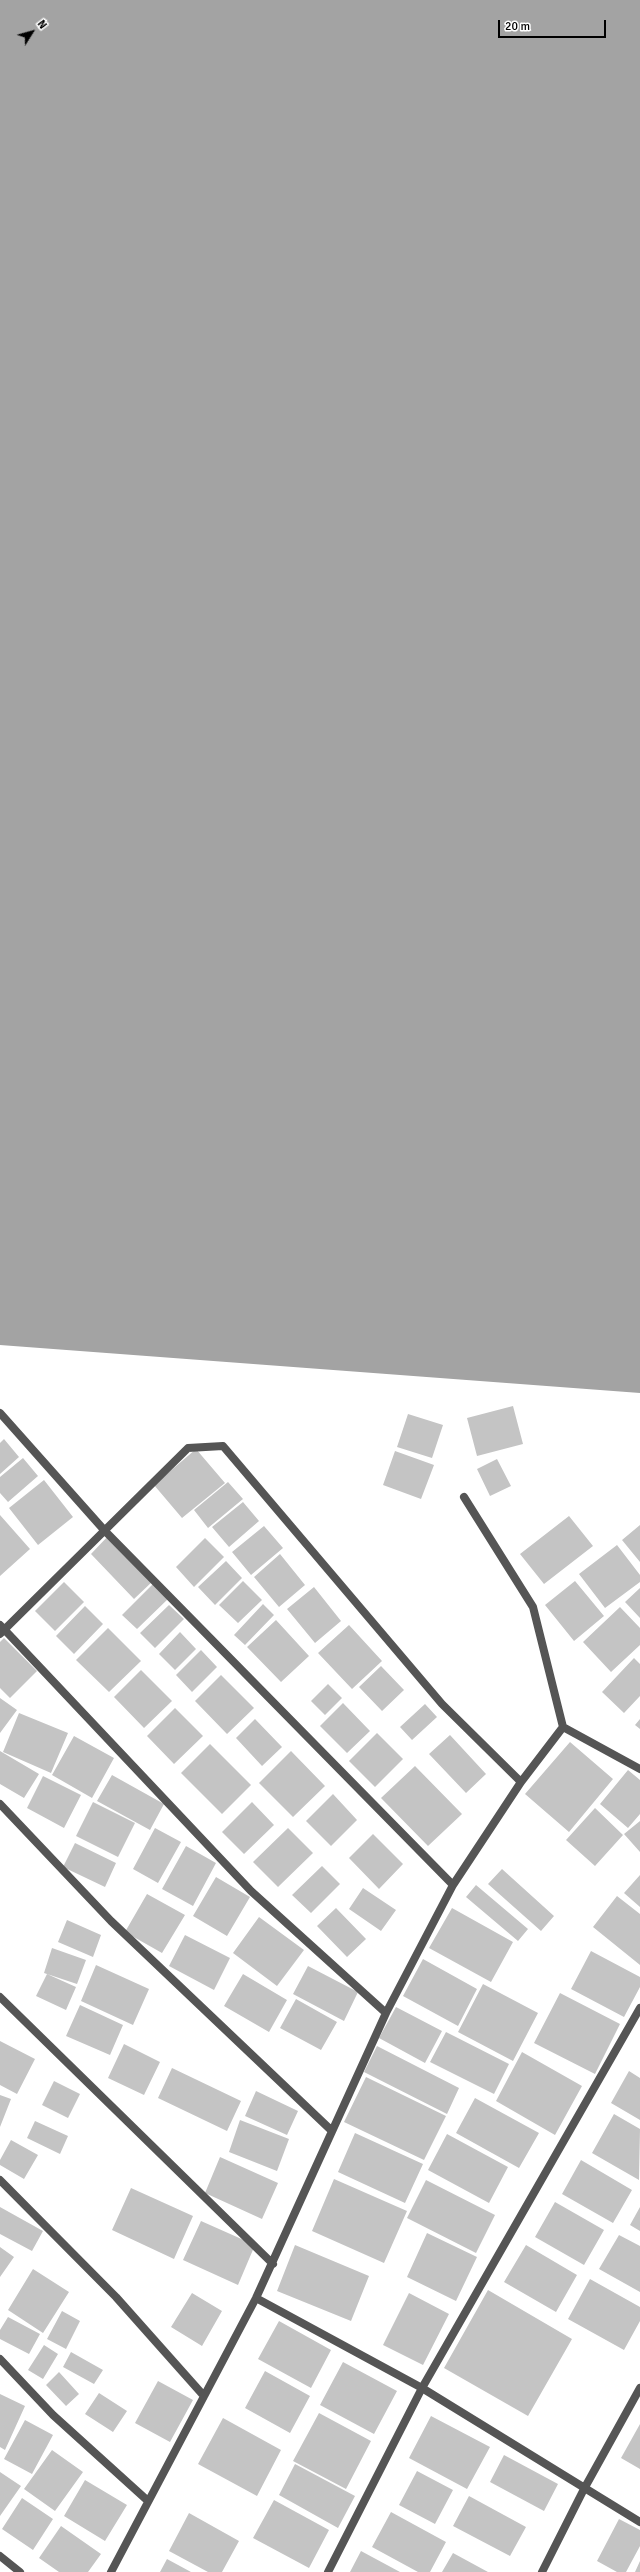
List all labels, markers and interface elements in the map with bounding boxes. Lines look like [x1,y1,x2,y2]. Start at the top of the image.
north arrow [12,12,52,52]
scale bar [500,12,608,38]
text: N [34,18,49,31]
text: 20 m [505,19,530,34]

